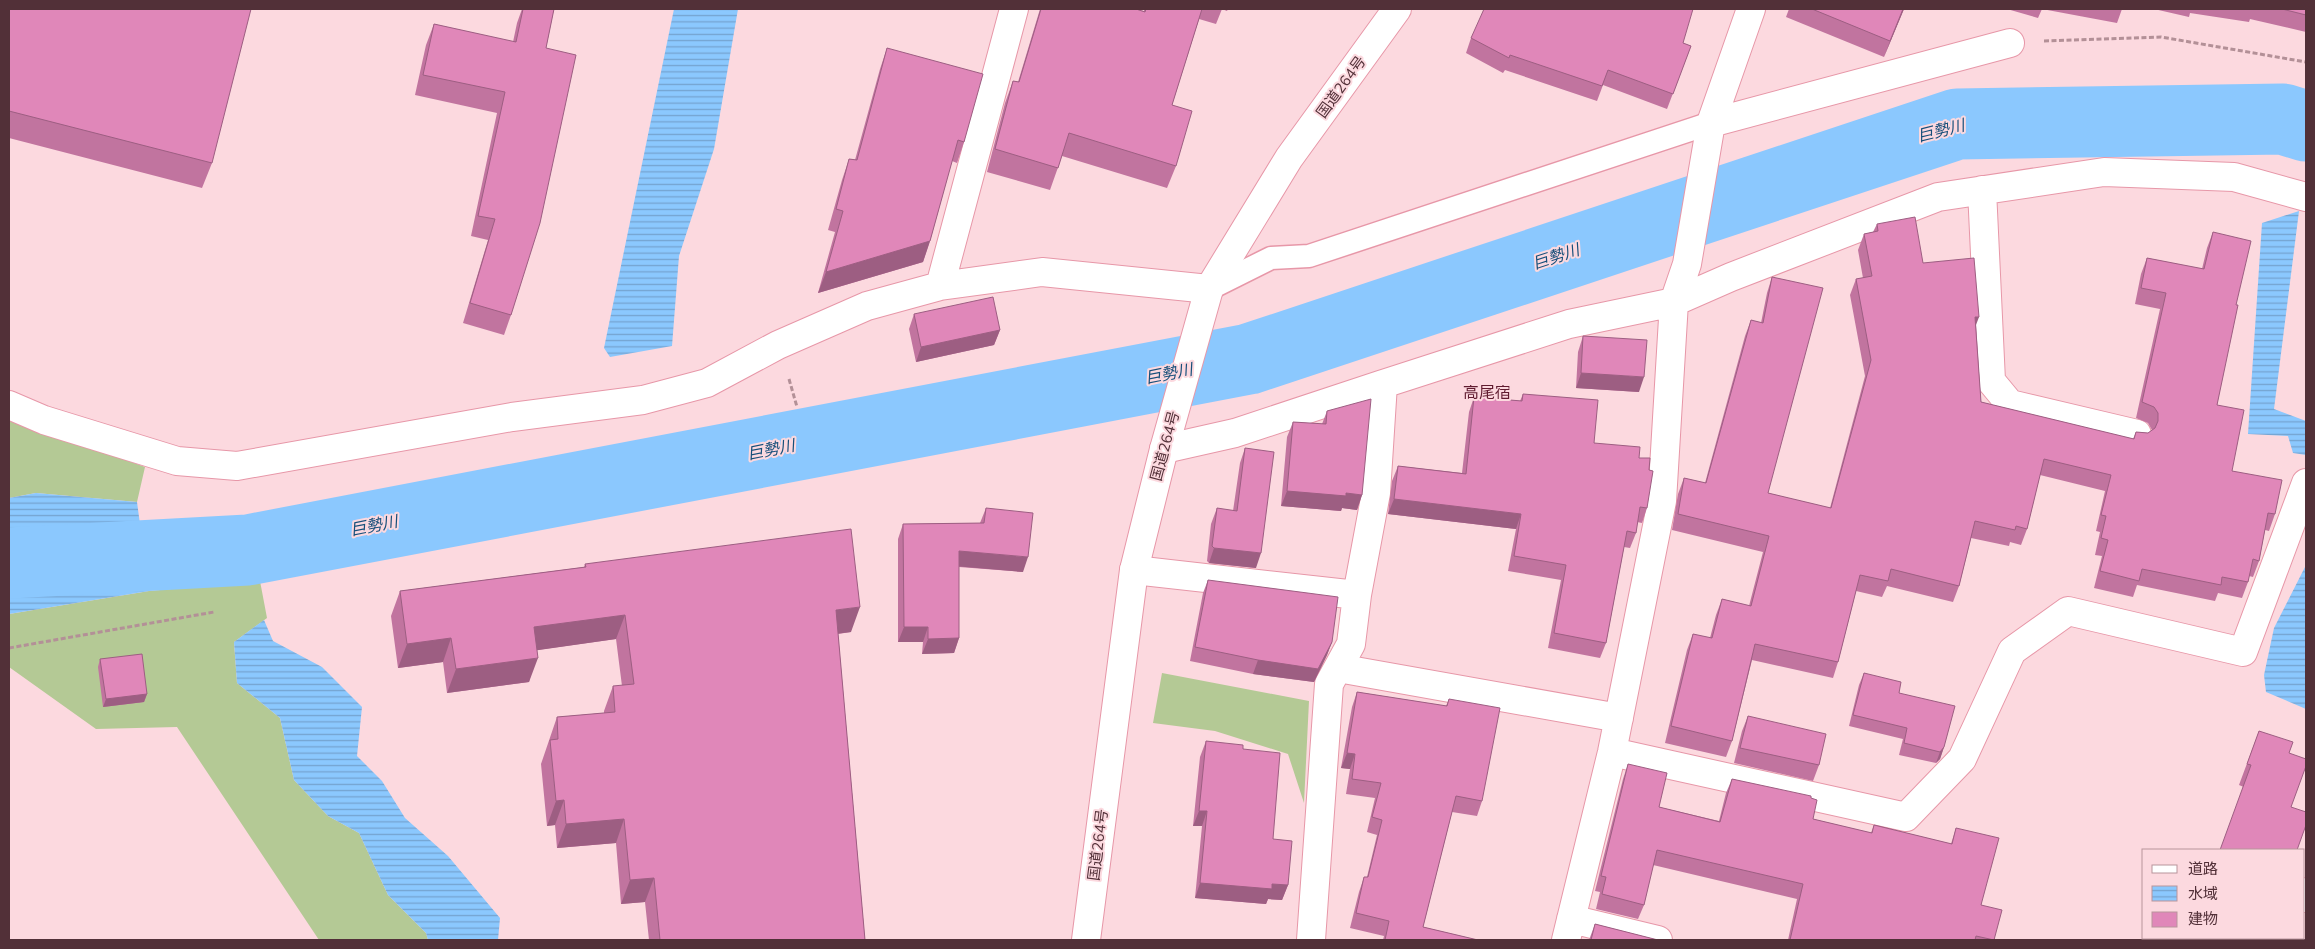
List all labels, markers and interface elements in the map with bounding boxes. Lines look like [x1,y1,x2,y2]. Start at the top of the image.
street label: 国道264号 [1312,52,1370,122]
water label: 巨勢川 [1915,114,1969,147]
water label: 巨勢川 [1530,239,1584,275]
water label: 巨勢川 [1143,358,1197,389]
district label: 高尾宿 [1463,382,1511,404]
street label: 国道264号 [1146,409,1184,483]
water label: 巨勢川 [745,434,799,465]
water label: 巨勢川 [348,510,402,541]
street label: 国道264号 [1084,808,1112,882]
legend [2142,849,2305,939]
text: 道路 [2188,859,2218,879]
text: 水域 [2188,884,2218,904]
text: 建物 [2188,909,2218,929]

